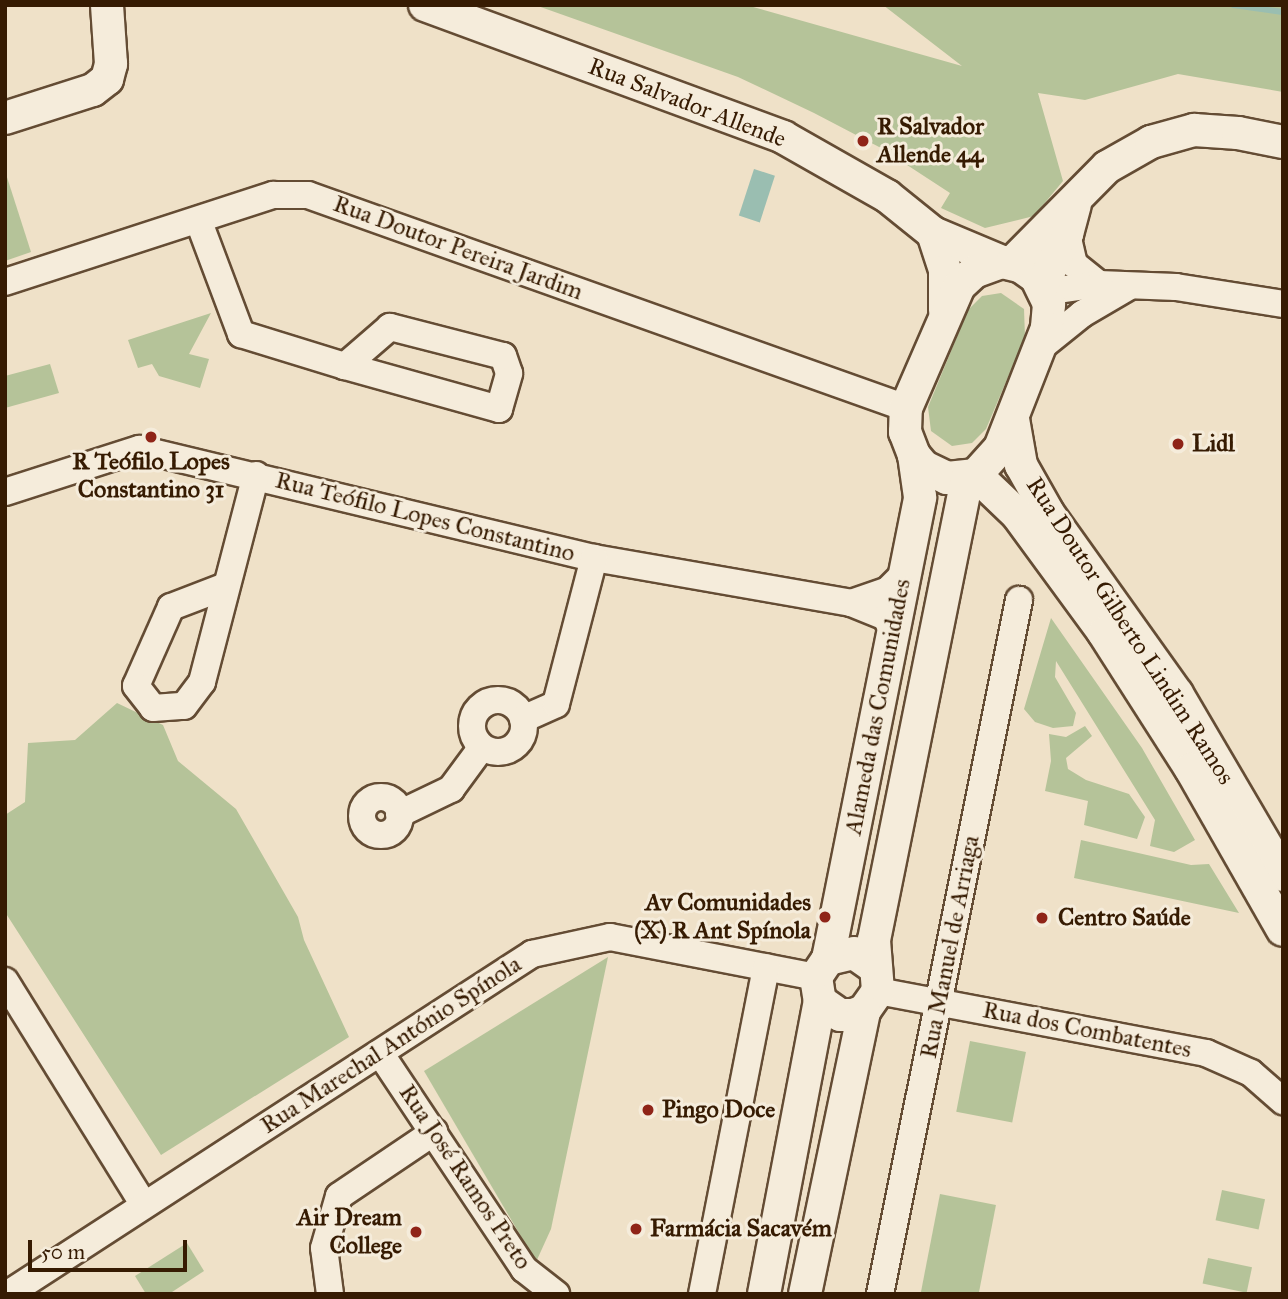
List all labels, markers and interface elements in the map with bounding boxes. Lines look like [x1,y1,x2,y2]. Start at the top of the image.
street label: Rua Salvador Allende [584,52,790,154]
place label: R Salvador Allende 44 [877,113,984,169]
marker: R Salvador Allende 44 [855,133,871,149]
street label: Rua Doutor Pereira Jardim [329,189,587,307]
marker: R Teófilo Lopes Constantino 31 [143,429,159,445]
place label: Lidl [1192,430,1235,458]
marker: Lidl [1170,436,1186,452]
place label: R Teófilo Lopes Constantino 31 [72,448,230,504]
street label: Rua Teófilo Lopes Constantino [272,466,578,568]
street label: Rua Doutor Gilberto Lindim Ramos [1020,472,1240,790]
street label: Alameda das Comunidades [839,577,917,837]
street label: Rua Manuel de Arriaga [914,833,986,1061]
place label: Av Comunidades (X) R Ant Spínola [634,889,811,945]
place label: Centro Saúde [1058,904,1191,932]
marker: Centro Saúde [1032,908,1052,928]
marker: Av Comunidades (X) R Ant Spínola [817,909,833,925]
street label: Rua Marechal António Spínola [255,950,527,1140]
street label: Rua dos Combatentes [980,996,1194,1064]
street label: Rua José Ramos Preto [392,1079,538,1275]
place label: Pingo Doce [662,1096,775,1124]
marker: Pingo Doce [640,1102,656,1118]
place label: Air Dream College [297,1204,402,1260]
place label: Farmácia Sacavém [650,1215,832,1243]
marker: Farmácia Sacavém [628,1221,644,1237]
marker: Air Dream College [408,1224,424,1240]
scale bar [32,1226,191,1270]
text: 50 m [41,1239,85,1265]

